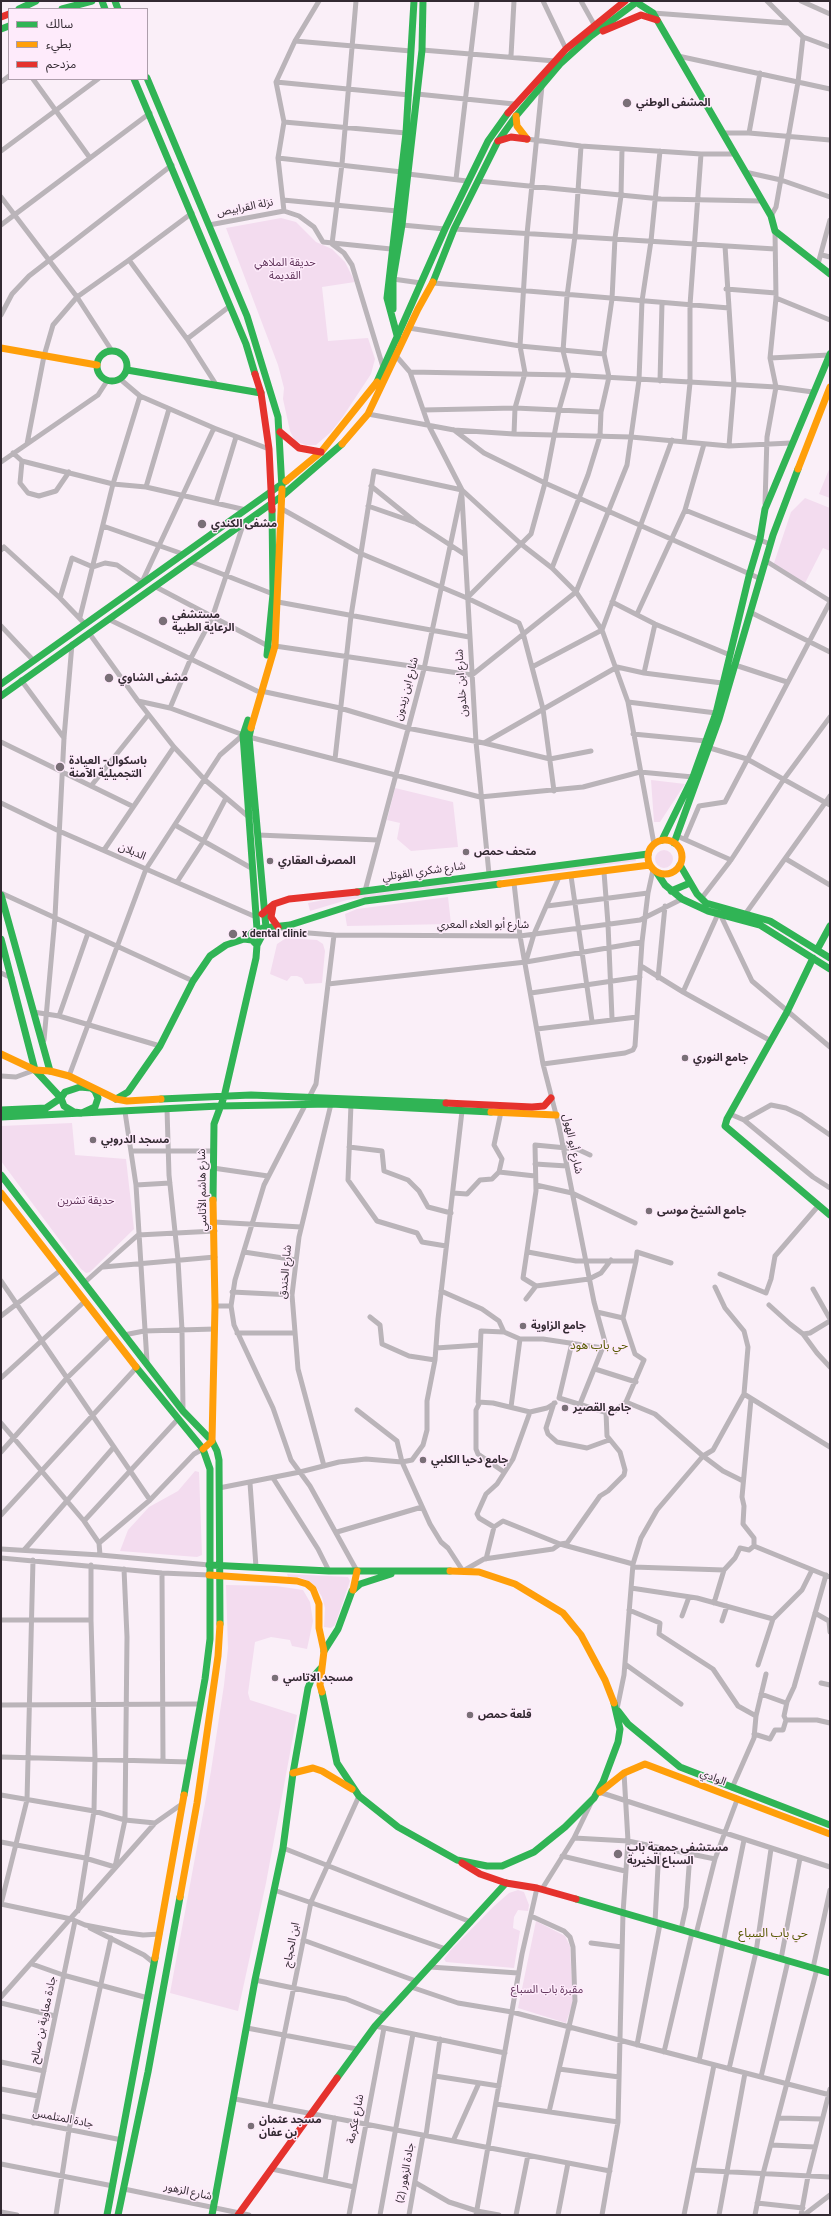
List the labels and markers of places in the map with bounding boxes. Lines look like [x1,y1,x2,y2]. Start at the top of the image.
place label: المشفى الوطني [636,96,711,110]
marker: المشفى الوطني [621,97,633,109]
place label: مشفى الكندي [211,517,277,531]
marker: مشفى الكندي [196,518,208,530]
place label: مستشفى الرعاية الطبية [172,608,235,634]
marker: مستشفى الرعاية الطبية [157,615,169,627]
place label: مشفى الشاوي [118,671,188,685]
marker: مشفى الشاوي [103,672,115,684]
place label: باسكوال- العيادة التجميلية الآمنة [69,754,147,780]
marker: باسكوال- العيادة التجميلية الآمنة [54,761,66,773]
place label: متحف حمص [474,845,536,859]
marker: متحف حمص [461,847,471,857]
place label: المصرف العقاري [278,854,356,868]
marker: المصرف العقاري [265,856,275,866]
place label: x dental clinic [242,927,307,941]
marker: x dental clinic [227,928,239,940]
place label: جامع النوري [693,1051,748,1065]
marker: جامع النوري [680,1053,690,1063]
place label: مسجد الدروبي [101,1133,169,1147]
marker: مسجد الدروبي [88,1135,98,1145]
place label: جامع الشيخ موسى [657,1204,746,1218]
marker: جامع الشيخ موسى [644,1206,654,1216]
place label: جامع الزاوية [531,1319,586,1333]
marker: جامع الزاوية [518,1321,528,1331]
place label: جامع القصير [573,1401,631,1415]
marker: جامع القصير [560,1403,570,1413]
place label: جامع دحيا الكلبي [431,1453,508,1467]
marker: جامع دحيا الكلبي [418,1455,428,1465]
place label: مسجد الاتاسي [283,1671,353,1685]
marker: مسجد الاتاسي [270,1673,280,1683]
place label: قلعة حمص [478,1708,532,1722]
marker: قلعة حمص [465,1710,475,1720]
place label: مستشفى جمعية باب السباع الخيرية [627,1841,728,1867]
marker: مستشفى جمعية باب السباع الخيرية [612,1848,624,1860]
place label: مسجد عثمان بن عفان [259,2113,322,2139]
marker: مسجد عثمان بن عفان [246,2121,256,2131]

